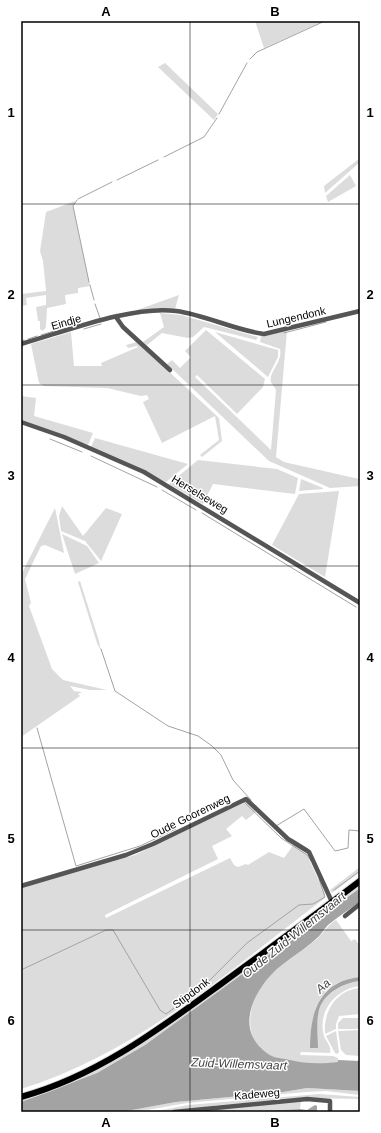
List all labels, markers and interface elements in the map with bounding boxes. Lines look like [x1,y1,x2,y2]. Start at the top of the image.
text: A [101,4,111,19]
text: B [270,4,280,19]
text: 1 [7,105,15,120]
text: 1 [366,105,374,120]
text: 2 [7,287,15,302]
text: 2 [366,287,374,302]
street label: Lungendonk [265,304,327,330]
street label: Eindje [50,312,82,332]
text: 3 [7,468,15,483]
text: 3 [366,468,374,483]
street label: Herselseweg [170,472,230,516]
text: 4 [7,650,15,665]
text: 4 [366,650,374,665]
street label: Oude Goorenweg [148,792,232,840]
text: 5 [7,831,15,846]
text: 5 [366,831,374,846]
water label: Oude Zuid-Willemsvaart [240,889,349,981]
street label: Stipdonk [170,975,212,1011]
water label: Aa [312,976,333,997]
text: 6 [7,1013,15,1028]
text: 6 [366,1013,374,1028]
water label: Zuid-Willemsvaart [190,1055,288,1073]
street label: Kadeweg [234,1086,280,1102]
text: A [101,1115,111,1130]
text: B [270,1115,280,1130]

